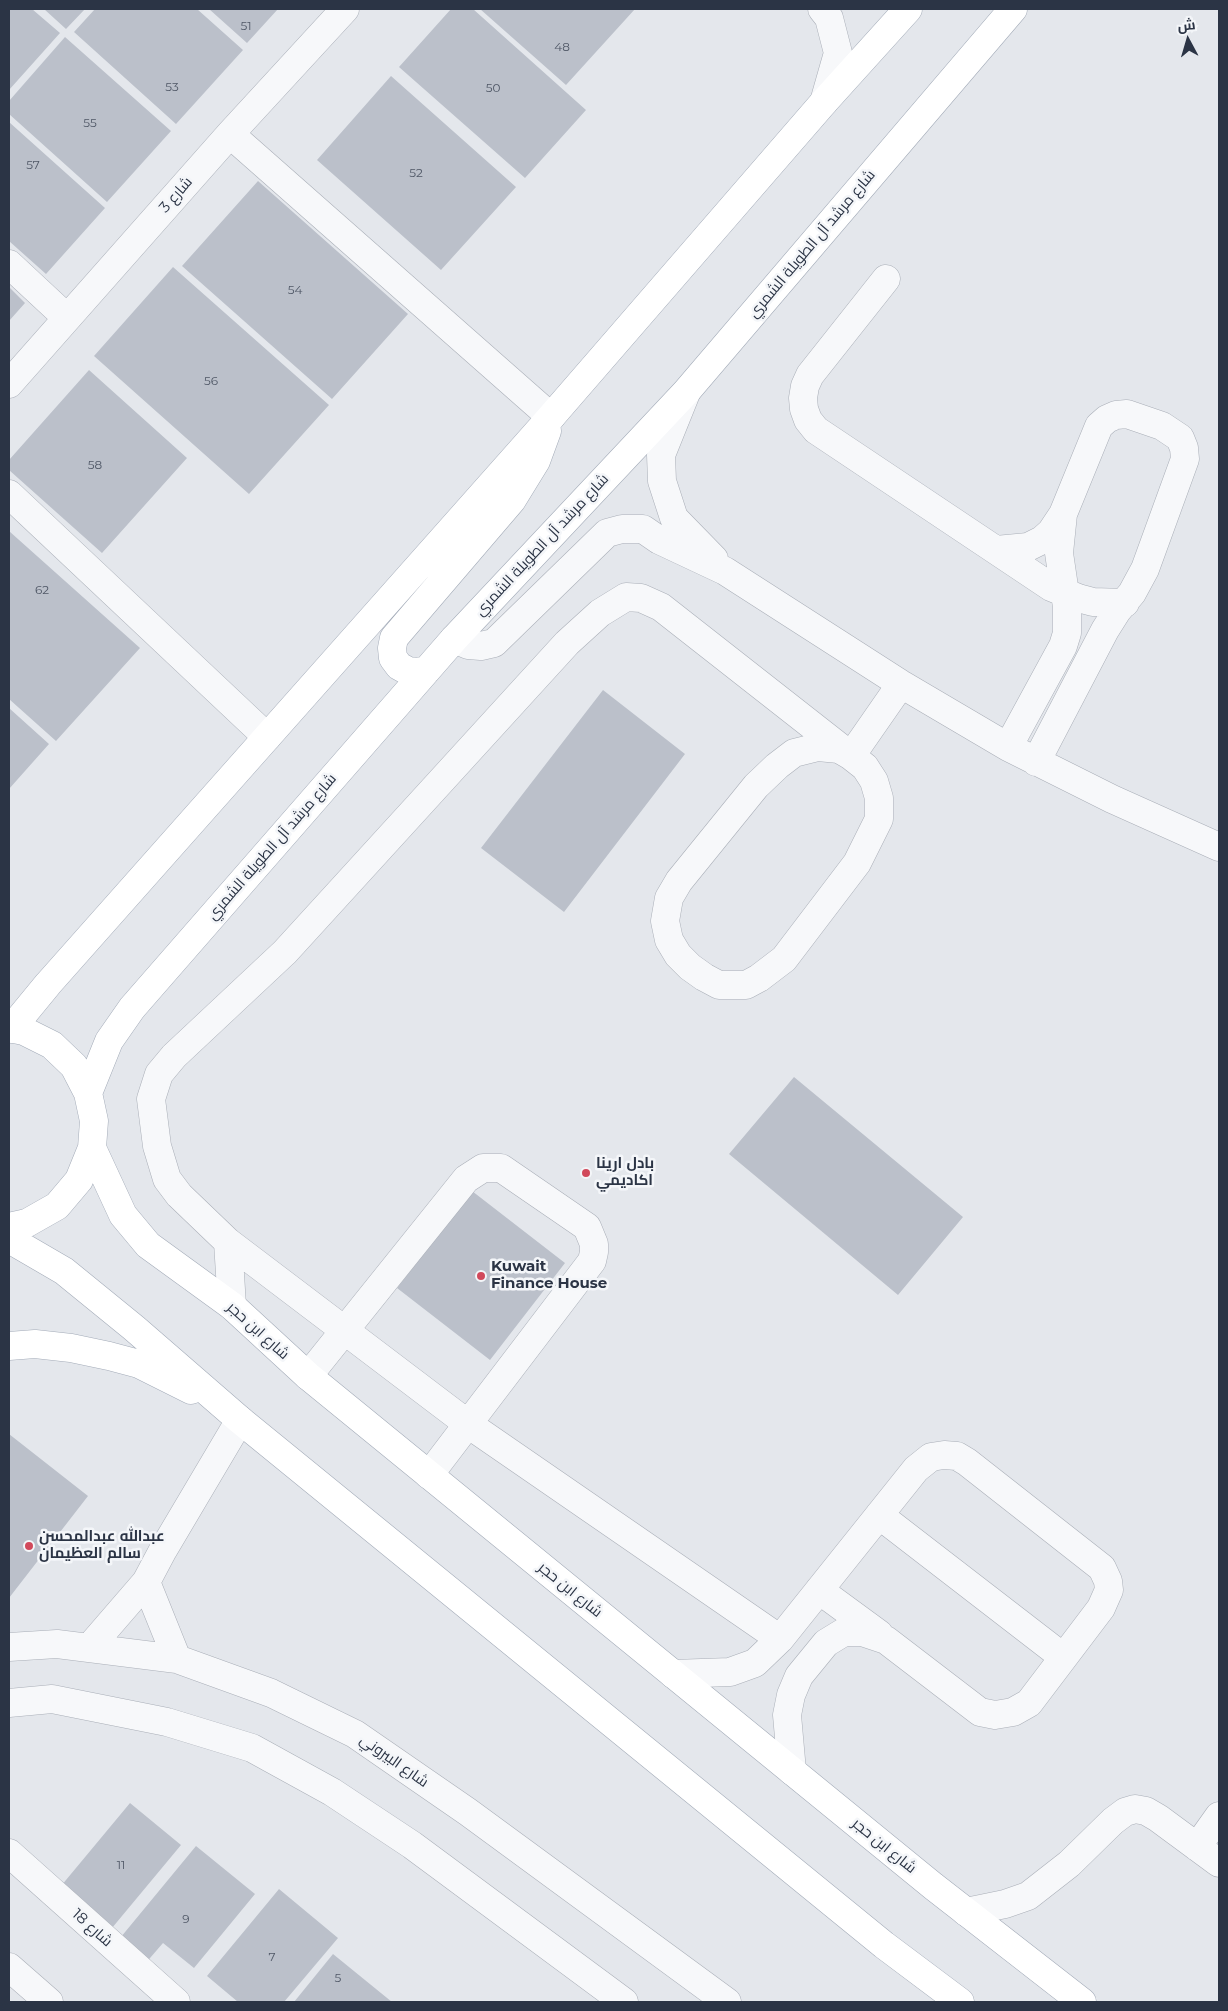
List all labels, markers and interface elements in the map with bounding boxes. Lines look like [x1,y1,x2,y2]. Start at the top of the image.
north arrow [1163,15,1213,65]
text: ش [1177,15,1196,35]
house number: 51 [240,19,252,33]
house number: 48 [554,40,570,54]
house number: 53 [165,80,179,94]
house number: 50 [486,81,500,95]
house number: 55 [83,116,97,130]
house number: 57 [26,158,40,172]
house number: 52 [409,166,423,180]
street label: شارع مرشد آل الطويلة الشمري [745,166,879,322]
street label: شارع 3 [156,173,196,217]
house number: 54 [288,283,302,297]
house number: 56 [204,374,218,388]
house number: 58 [88,458,102,472]
street label: شارع مرشد آل الطويلة الشمري [471,470,613,620]
house number: 62 [35,583,49,597]
street label: شارع مرشد آل الطويلة الشمري [204,770,340,924]
place label: بادل ارينا اكاديمي [596,1155,654,1190]
marker: بادل ارينا اكاديمي [580,1167,592,1179]
place label: Kuwait Finance House [491,1258,607,1293]
marker: Kuwait Finance House [475,1270,487,1282]
street label: شارع ابن حجر [223,1298,293,1364]
place label: عبدالله عبدالمحسن سالم العظيمان [39,1528,165,1563]
marker: عبدالله عبدالمحسن سالم العظيمان [23,1540,35,1552]
street label: شارع ابن حجر [534,1559,606,1621]
street label: شارع البيروني [356,1731,432,1791]
street label: شارع ابن حجر [848,1815,920,1877]
house number: 11 [117,1858,125,1872]
street label: شارع 18 [68,1905,116,1951]
house number: 9 [182,1912,190,1926]
house number: 7 [268,1950,276,1964]
house number: 5 [335,1971,341,1985]

